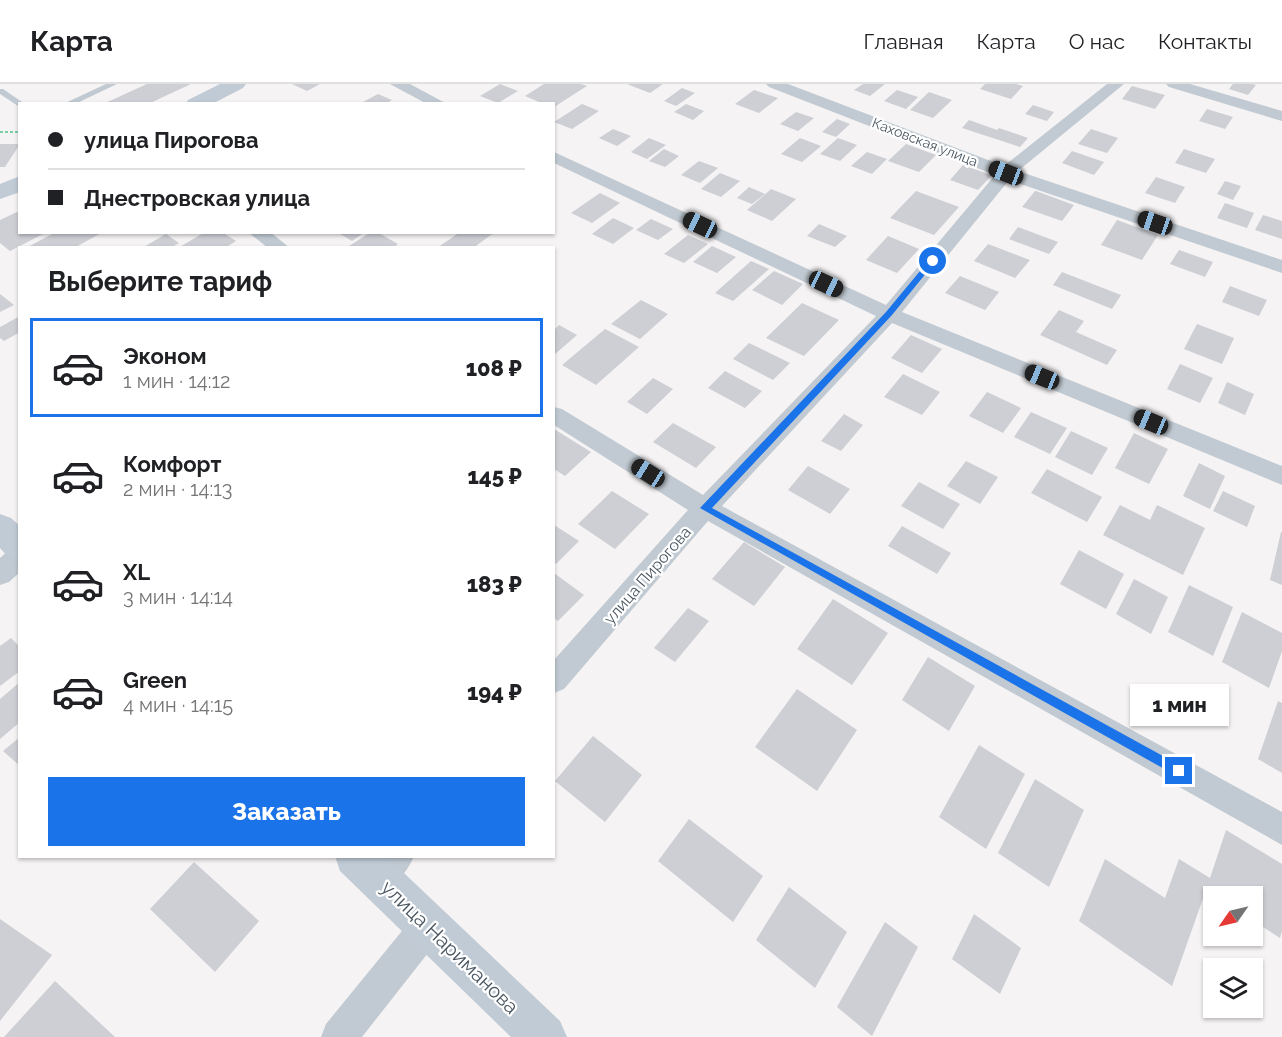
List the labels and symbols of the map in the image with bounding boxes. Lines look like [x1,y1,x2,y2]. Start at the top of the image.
street label: Каховская улица [870,114,980,170]
car [986,158,1026,188]
car [680,209,720,241]
car [1135,209,1175,237]
route start [919,247,946,274]
car [806,268,846,300]
car [1022,362,1062,392]
car [1131,407,1171,437]
car [628,456,668,490]
street label: улица Пирогова [600,523,695,628]
callout: 1 мин [1130,684,1228,726]
route end [1165,757,1192,784]
street label: улица Нариманова [376,875,524,1019]
north arrow [1203,886,1263,946]

